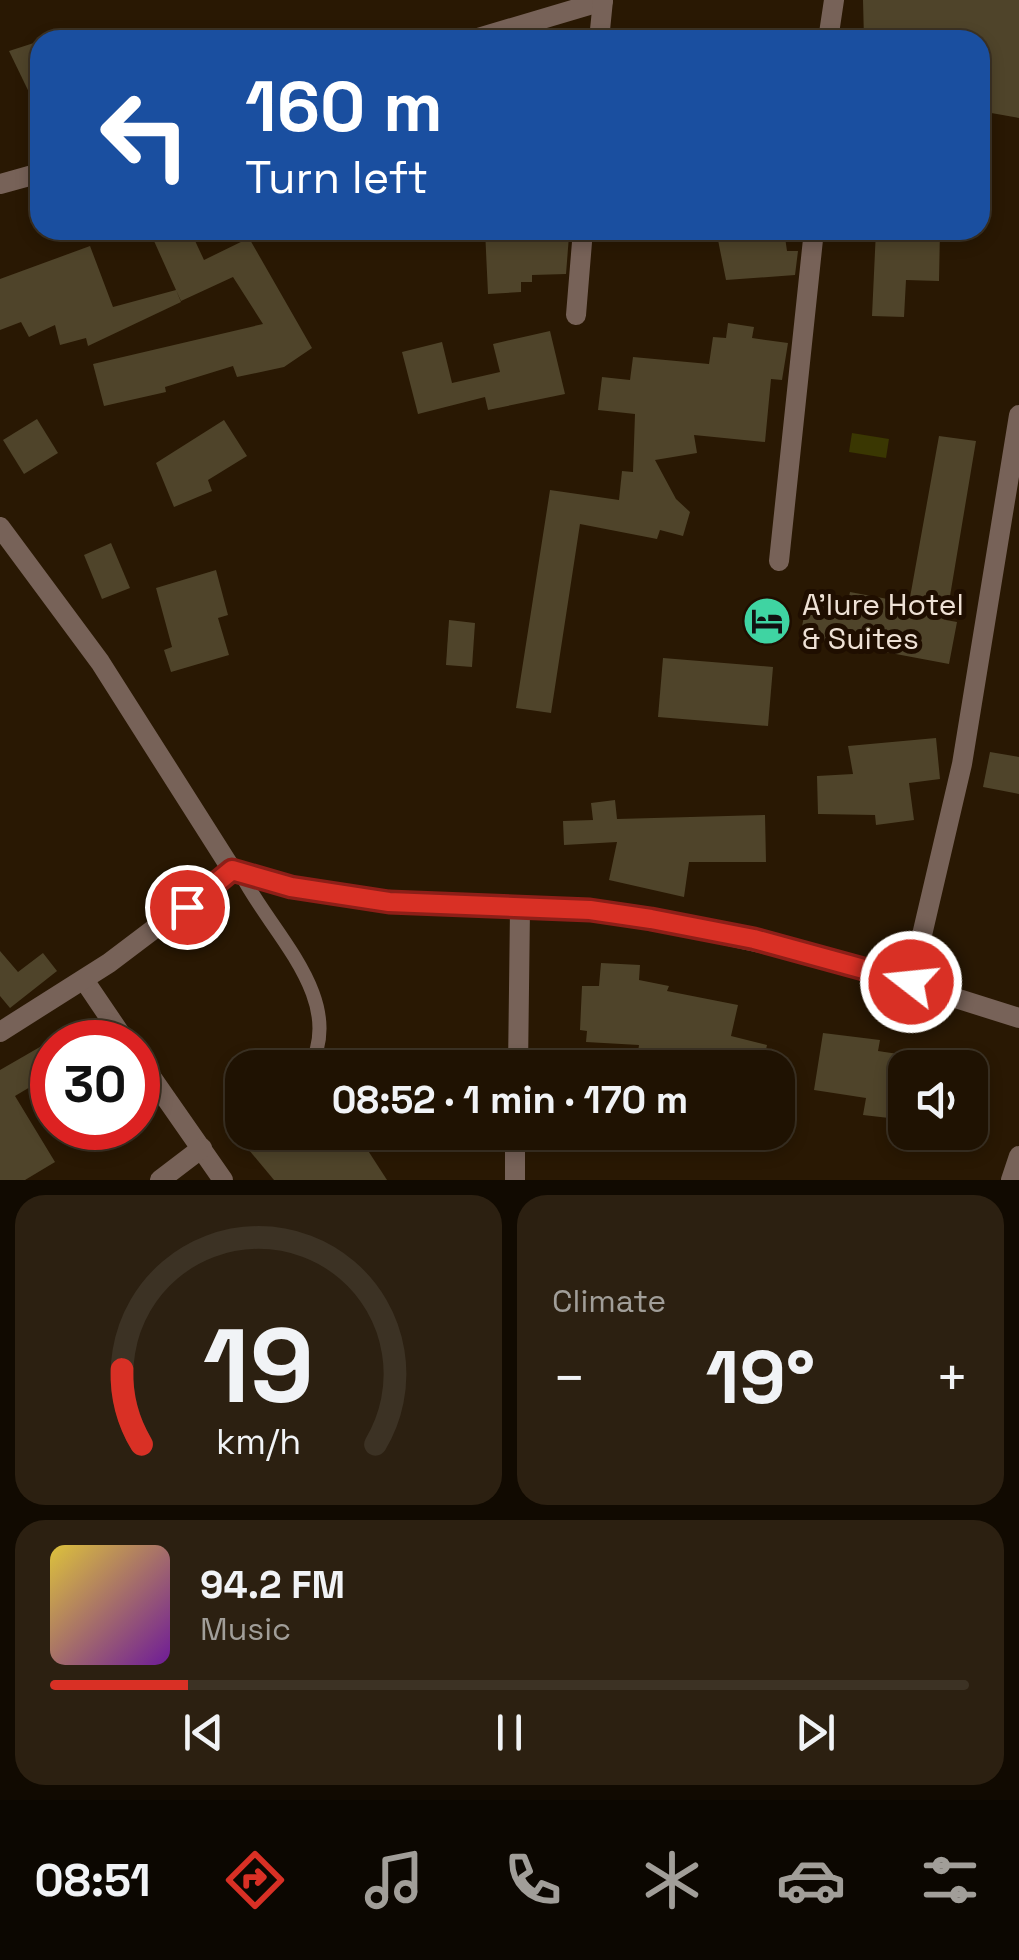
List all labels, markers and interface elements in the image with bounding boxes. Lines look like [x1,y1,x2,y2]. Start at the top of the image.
text: 160 m [245,62,443,151]
icon: left [80,70,210,200]
text: Turn left [245,149,428,206]
place label: A'lure Hotel & Suites [802,585,964,658]
hotel icon: A'lure Hotel & Suites [741,595,793,647]
pin [145,865,230,950]
icon: arrive [160,880,215,935]
position arrow [859,930,963,1034]
speed limit sign: 30 [30,1020,160,1150]
map controls [888,1050,988,1150]
button: sound [888,1050,988,1150]
text: 08:52 · 1 min · 170 m [332,1076,688,1124]
text: Climate [552,1281,666,1321]
text: 19 [203,1300,314,1432]
text: 19° [706,1329,815,1425]
text: − [552,1343,586,1413]
text: + [935,1343,969,1413]
text: km/h [216,1419,301,1464]
text: 94.2 FM [200,1561,345,1609]
text: Music [200,1609,291,1649]
icon: previous [176,1705,231,1760]
icon: pause [482,1705,537,1760]
icon: next [788,1705,843,1760]
icon: directions [220,1845,290,1915]
icon: music [359,1845,429,1915]
icon: phone [498,1845,568,1915]
icon: climate [637,1845,707,1915]
icon: car [776,1845,846,1915]
icon: filters [915,1845,985,1915]
text: 08:51 [34,1852,151,1909]

